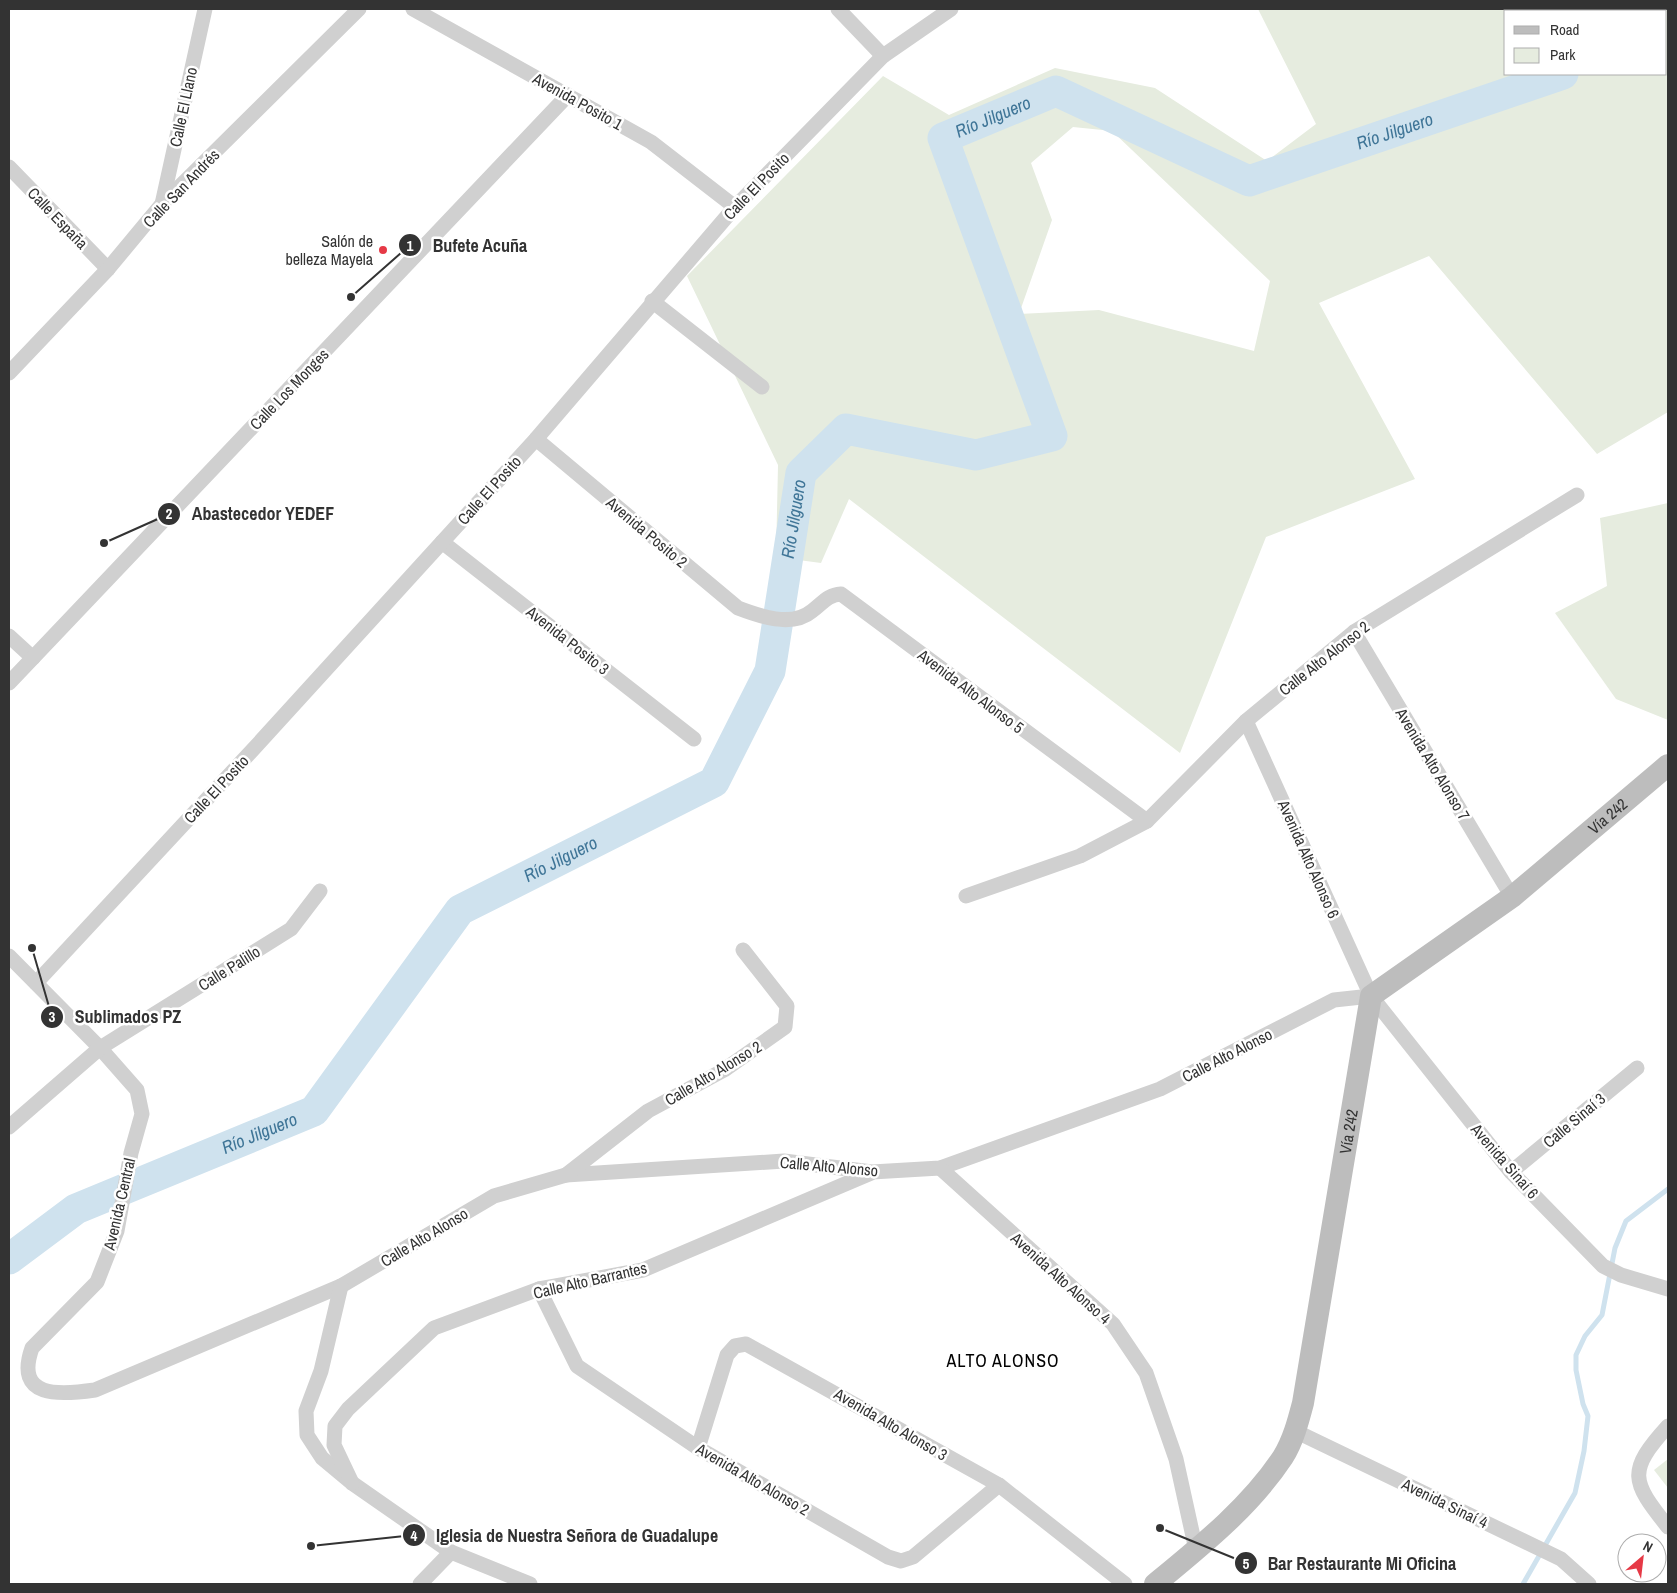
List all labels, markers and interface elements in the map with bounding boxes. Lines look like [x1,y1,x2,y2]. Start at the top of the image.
legend [1504,10,1667,75]
text: Road [1550,19,1579,40]
text: Park [1550,44,1576,65]
street label: Calle El Llano [164,65,202,149]
street label: Avenida Posito 1 [528,67,628,135]
water label: Río Jilguero [951,90,1034,144]
water label: Río Jilguero [1353,106,1436,156]
street label: Calle San Andrés [138,144,224,232]
street label: Calle El Posito [718,147,794,225]
street label: Calle España [23,182,93,254]
callout: Bufete Acuña [397,229,538,262]
place label: Salón de belleza Mayela [285,230,374,270]
text: Bufete Acuña [433,233,528,258]
text: 1 [407,235,414,256]
marker: Salón de belleza Mayela [377,244,389,256]
street label: Calle Los Monges [245,344,333,434]
street label: Calle El Posito [452,451,526,529]
water label: Río Jilguero [775,478,812,560]
street label: Avenida Posito 2 [601,491,692,572]
callout: Abastecedor YEDEF [156,498,344,531]
text: Abastecedor YEDEF [192,501,334,526]
text: 2 [166,503,173,524]
street label: Avenida Posito 3 [521,600,614,679]
street label: Calle Alto Alonso 2 [1274,616,1374,700]
street label: Avenida Alto Alonso 5 [913,643,1029,738]
street label: Avenida Alto Alonso 7 [1390,703,1475,824]
street label: Calle El Posito [179,750,253,828]
street label: Vía 242 [1583,793,1632,839]
street label: Avenida Alto Alonso 6 [1273,795,1345,922]
water label: Río Jilguero [519,830,602,888]
street label: Calle Palillo [194,940,264,996]
callout: Sublimados PZ [40,1001,191,1034]
text: Sublimados PZ [75,1004,181,1029]
text: 3 [49,1006,56,1027]
street label: Calle Alto Alonso [1178,1023,1276,1087]
street label: Calle Alto Alonso 2 [660,1035,766,1111]
street label: Calle Sinaí 3 [1538,1087,1610,1153]
water label: Río Jilguero [218,1106,301,1160]
street label: Vía 242 [1334,1108,1363,1156]
street label: Avenida Sinaí 6 [1465,1118,1544,1203]
street label: Calle Alto Alonso [779,1151,879,1181]
street label: Avenida Central [98,1156,140,1253]
street label: Calle Alto Alonso [376,1202,472,1272]
street label: Avenida Alto Alonso 4 [1006,1227,1116,1329]
street label: Calle Alto Barrantes [531,1256,649,1304]
district label: ALTO ALONSO [945,1348,1060,1373]
street label: Avenida Alto Alonso 3 [829,1382,952,1465]
street label: Avenida Alto Alonso 2 [691,1437,814,1520]
street label: Avenida Sinaí 4 [1397,1472,1492,1533]
callout: Iglesia de Nuestra Señora de Guadalupe [401,1519,729,1552]
text: Iglesia de Nuestra Señora de Guadalupe [436,1523,718,1548]
text: 4 [411,1525,418,1546]
north arrow [1617,1533,1667,1583]
text: N [1640,1537,1656,1556]
callout: Bar Restaurante Mi Oficina [1233,1547,1467,1580]
text: Bar Restaurante Mi Oficina [1268,1551,1457,1576]
text: 5 [1243,1553,1250,1574]

